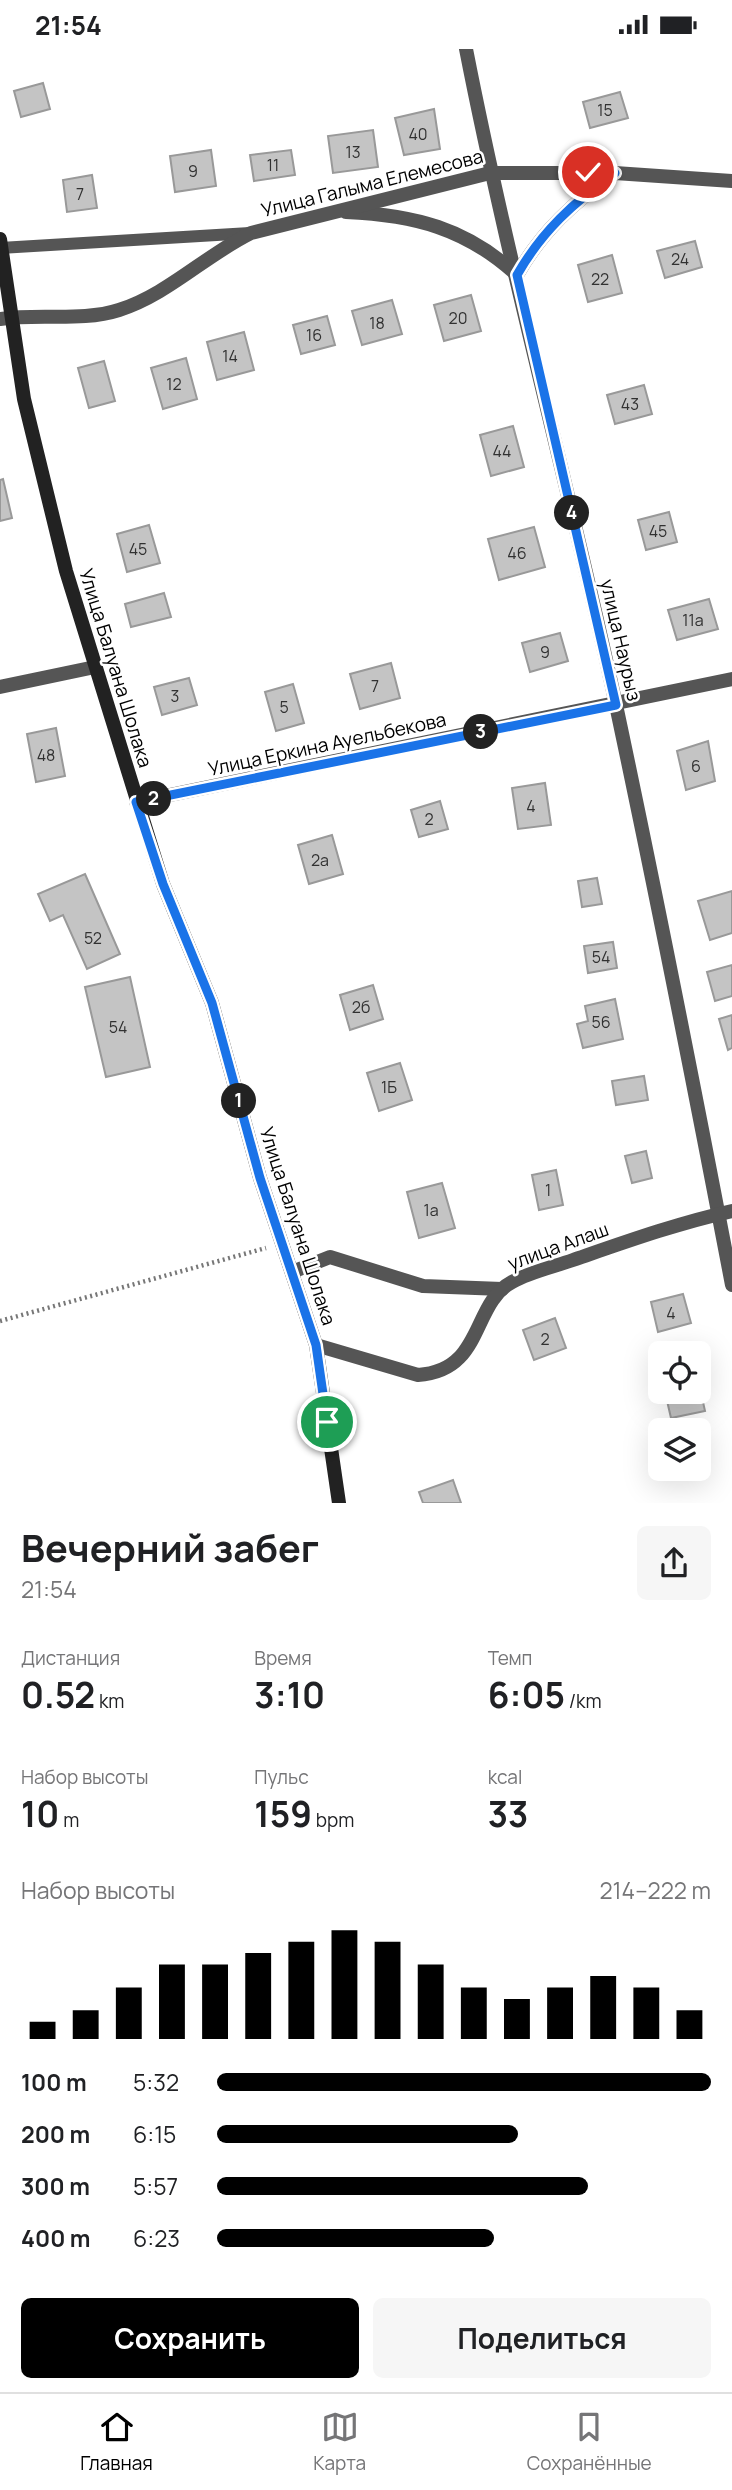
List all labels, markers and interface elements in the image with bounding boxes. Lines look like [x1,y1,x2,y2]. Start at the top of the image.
text: 21:54 [35,7,102,43]
house number: 15 [597,99,613,121]
house number: 40 [408,123,428,145]
house number: 13 [345,141,361,163]
pin [558,142,618,202]
street label: Улица Галыма Елемесова [258,143,486,223]
icon: check [569,153,607,191]
house number: 11 [267,154,279,176]
house number: 9 [188,160,198,182]
house number: 7 [76,183,84,205]
house number: 24 [671,248,689,270]
house number: 22 [591,268,609,290]
house number: 20 [449,307,467,329]
house number: 18 [369,312,385,334]
house number: 16 [306,324,322,346]
house number: 14 [222,345,238,367]
house number: 12 [166,373,182,395]
house number: 43 [621,393,639,415]
house number: 44 [492,440,512,462]
pin: 4 [554,496,590,531]
text: 4 [566,499,577,525]
house number: 45 [649,520,667,542]
house number: 45 [129,538,147,560]
house number: 46 [507,542,527,564]
street label: Улица Балуана Шолака [73,565,159,771]
street label: улица Наурыз [594,577,648,703]
house number: 11а [682,609,704,631]
house number: 9 [540,641,550,663]
house number: 7 [371,675,379,697]
house number: 3 [171,685,179,707]
house number: 5 [279,696,289,718]
street label: Улица Еркина Ауельбекова [206,706,448,782]
pin: 3 [463,715,498,749]
text: 3 [475,718,486,744]
house number: 48 [37,744,55,766]
house number: 6 [691,755,701,777]
pin: 2 [136,781,172,817]
text: 2 [148,785,159,811]
house number: 4 [526,795,536,817]
house number: 2 [424,808,434,830]
house number: 2а [311,849,329,871]
house number: 52 [84,927,102,949]
house number: 54 [592,946,610,968]
house number: 2б [352,996,370,1018]
house number: 56 [591,1011,611,1033]
house number: 54 [109,1016,127,1038]
house number: 1Б [381,1076,397,1098]
pin: 1 [222,1083,256,1119]
text: 1 [234,1087,243,1113]
street label: Улица Балуана Шолака [254,1124,342,1328]
house number: 1 [545,1179,551,1201]
house number: 1а [423,1199,439,1221]
street label: улица Алаш [504,1216,612,1276]
house number: 4 [666,1302,676,1324]
house number: 2 [540,1328,550,1350]
map controls [648,1341,711,1481]
button: locate [648,1341,711,1404]
pin [297,1392,357,1452]
icon: arrive [308,1403,346,1441]
button: layers [648,1418,711,1481]
text: Вечерний забег [21,1521,319,1573]
button: share [637,1526,711,1600]
text: 21:54 [21,1573,77,1605]
text: Дистанция [21,1645,120,1671]
text: Время [254,1645,312,1671]
text: Темп [488,1645,532,1671]
text: 0.52 [21,1671,95,1719]
text: 3:10 [254,1671,325,1719]
text: 6:05 [488,1671,565,1719]
text: km [95,1688,124,1714]
text: /km [565,1688,602,1714]
text: Набор высоты [21,1764,148,1790]
text: Пульс [254,1764,309,1790]
text: kcal [488,1764,522,1790]
text: 10 [21,1790,59,1838]
text: 159 [254,1790,312,1838]
text: 33 [488,1790,528,1838]
text: m [59,1807,79,1833]
text: bpm [312,1807,354,1833]
text: Набор высоты [21,1874,175,1906]
text: 214–222 m [600,1874,711,1906]
text: 100 m [21,2066,87,2098]
text: 5:32 [133,2066,179,2098]
text: 200 m [21,2118,90,2150]
text: 6:15 [133,2118,176,2150]
text: 300 m [21,2170,90,2202]
text: 5:57 [133,2170,178,2202]
text: 400 m [21,2222,91,2254]
text: 6:23 [133,2222,180,2254]
button: Сохранить [21,2298,359,2378]
button: Поделиться [373,2298,711,2378]
tab: Главная [80,2408,153,2476]
tab: Карта [313,2408,366,2476]
tab: Сохранённые [527,2408,652,2476]

